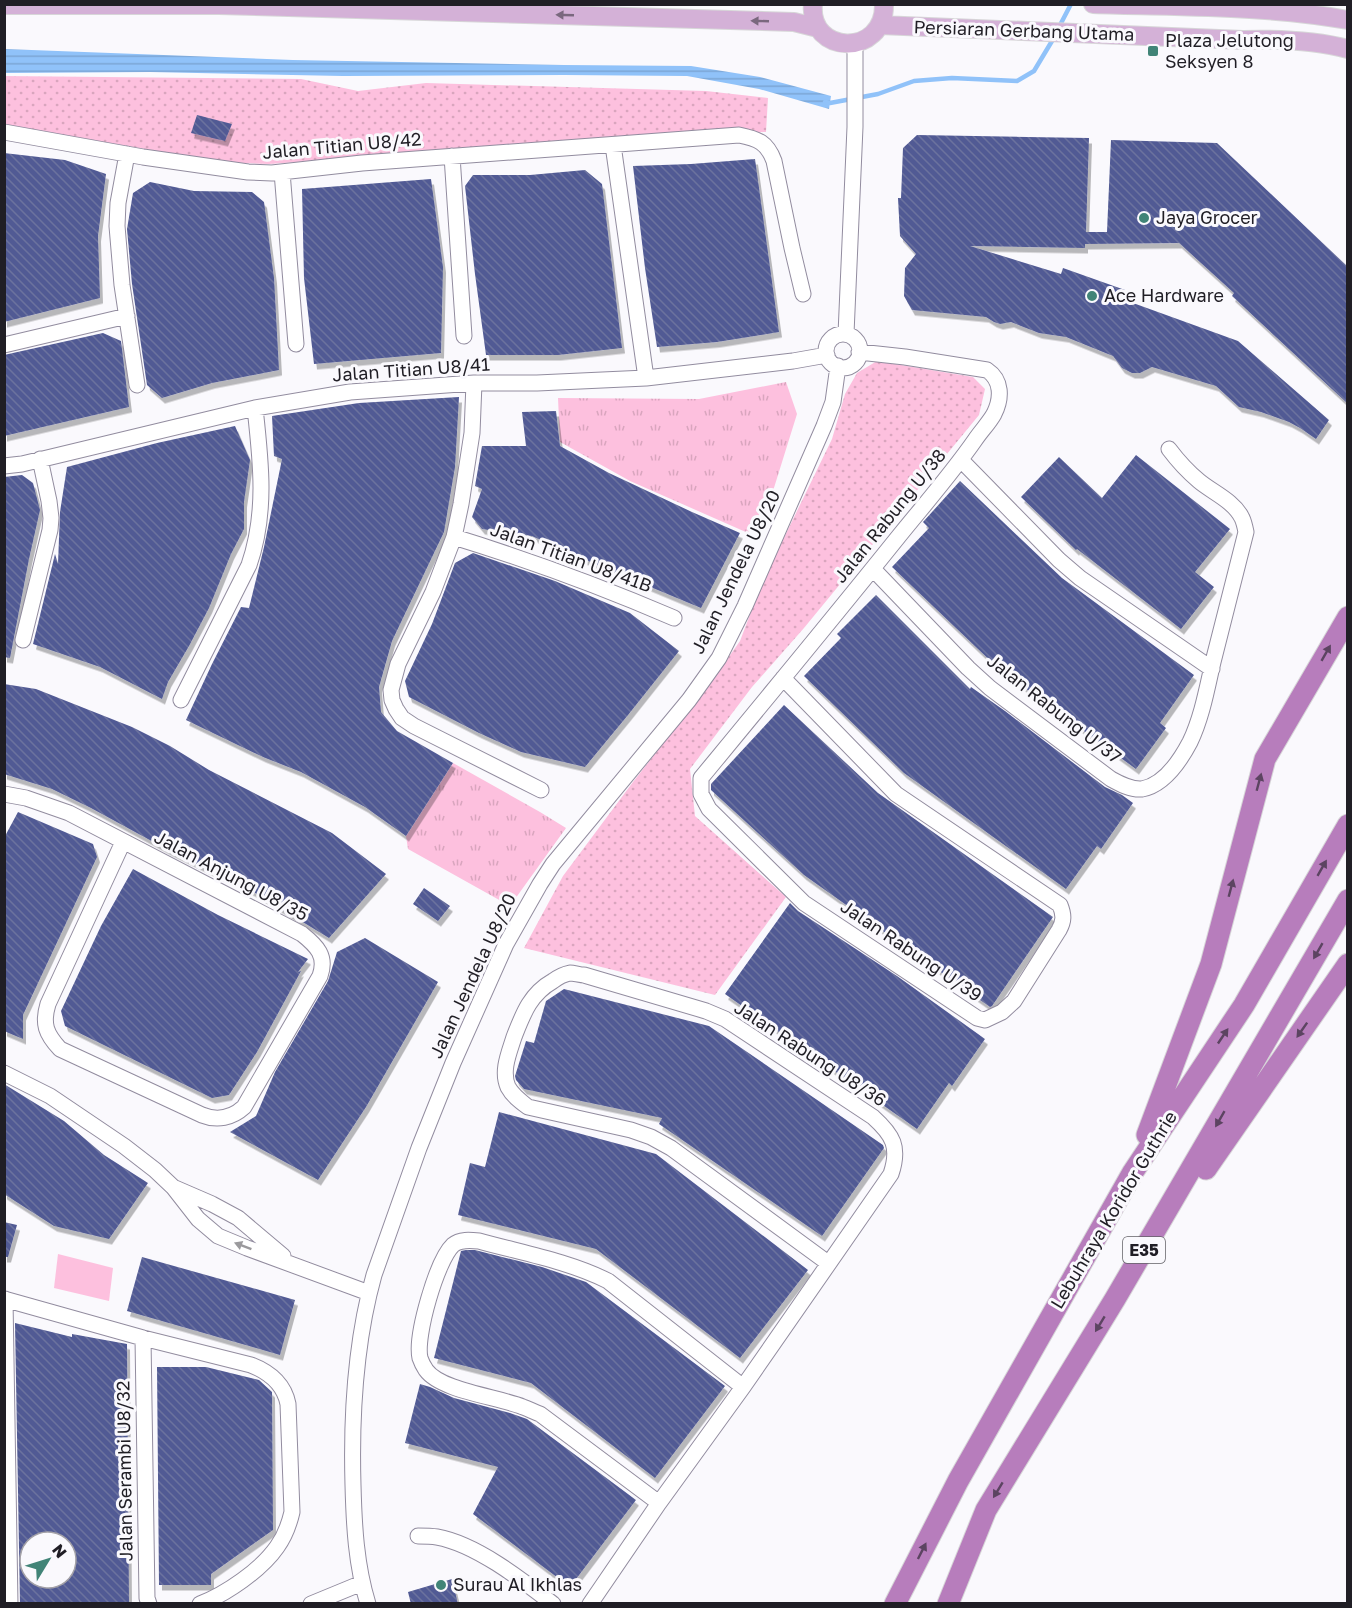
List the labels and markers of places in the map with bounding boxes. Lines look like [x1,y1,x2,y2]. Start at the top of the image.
place label: Plaza Jelutong Seksyen 8 [1165,29,1294,72]
marker: Plaza Jelutong Seksyen 8 [1146,44,1160,58]
place label: Jaya Grocer [1156,206,1258,228]
marker: Jaya Grocer [1137,211,1151,225]
place label: Ace Hardware [1104,284,1224,306]
marker: Ace Hardware [1085,289,1099,303]
place label: Surau Al Ikhlas [453,1573,582,1595]
marker: Surau Al Ikhlas [434,1578,448,1592]

